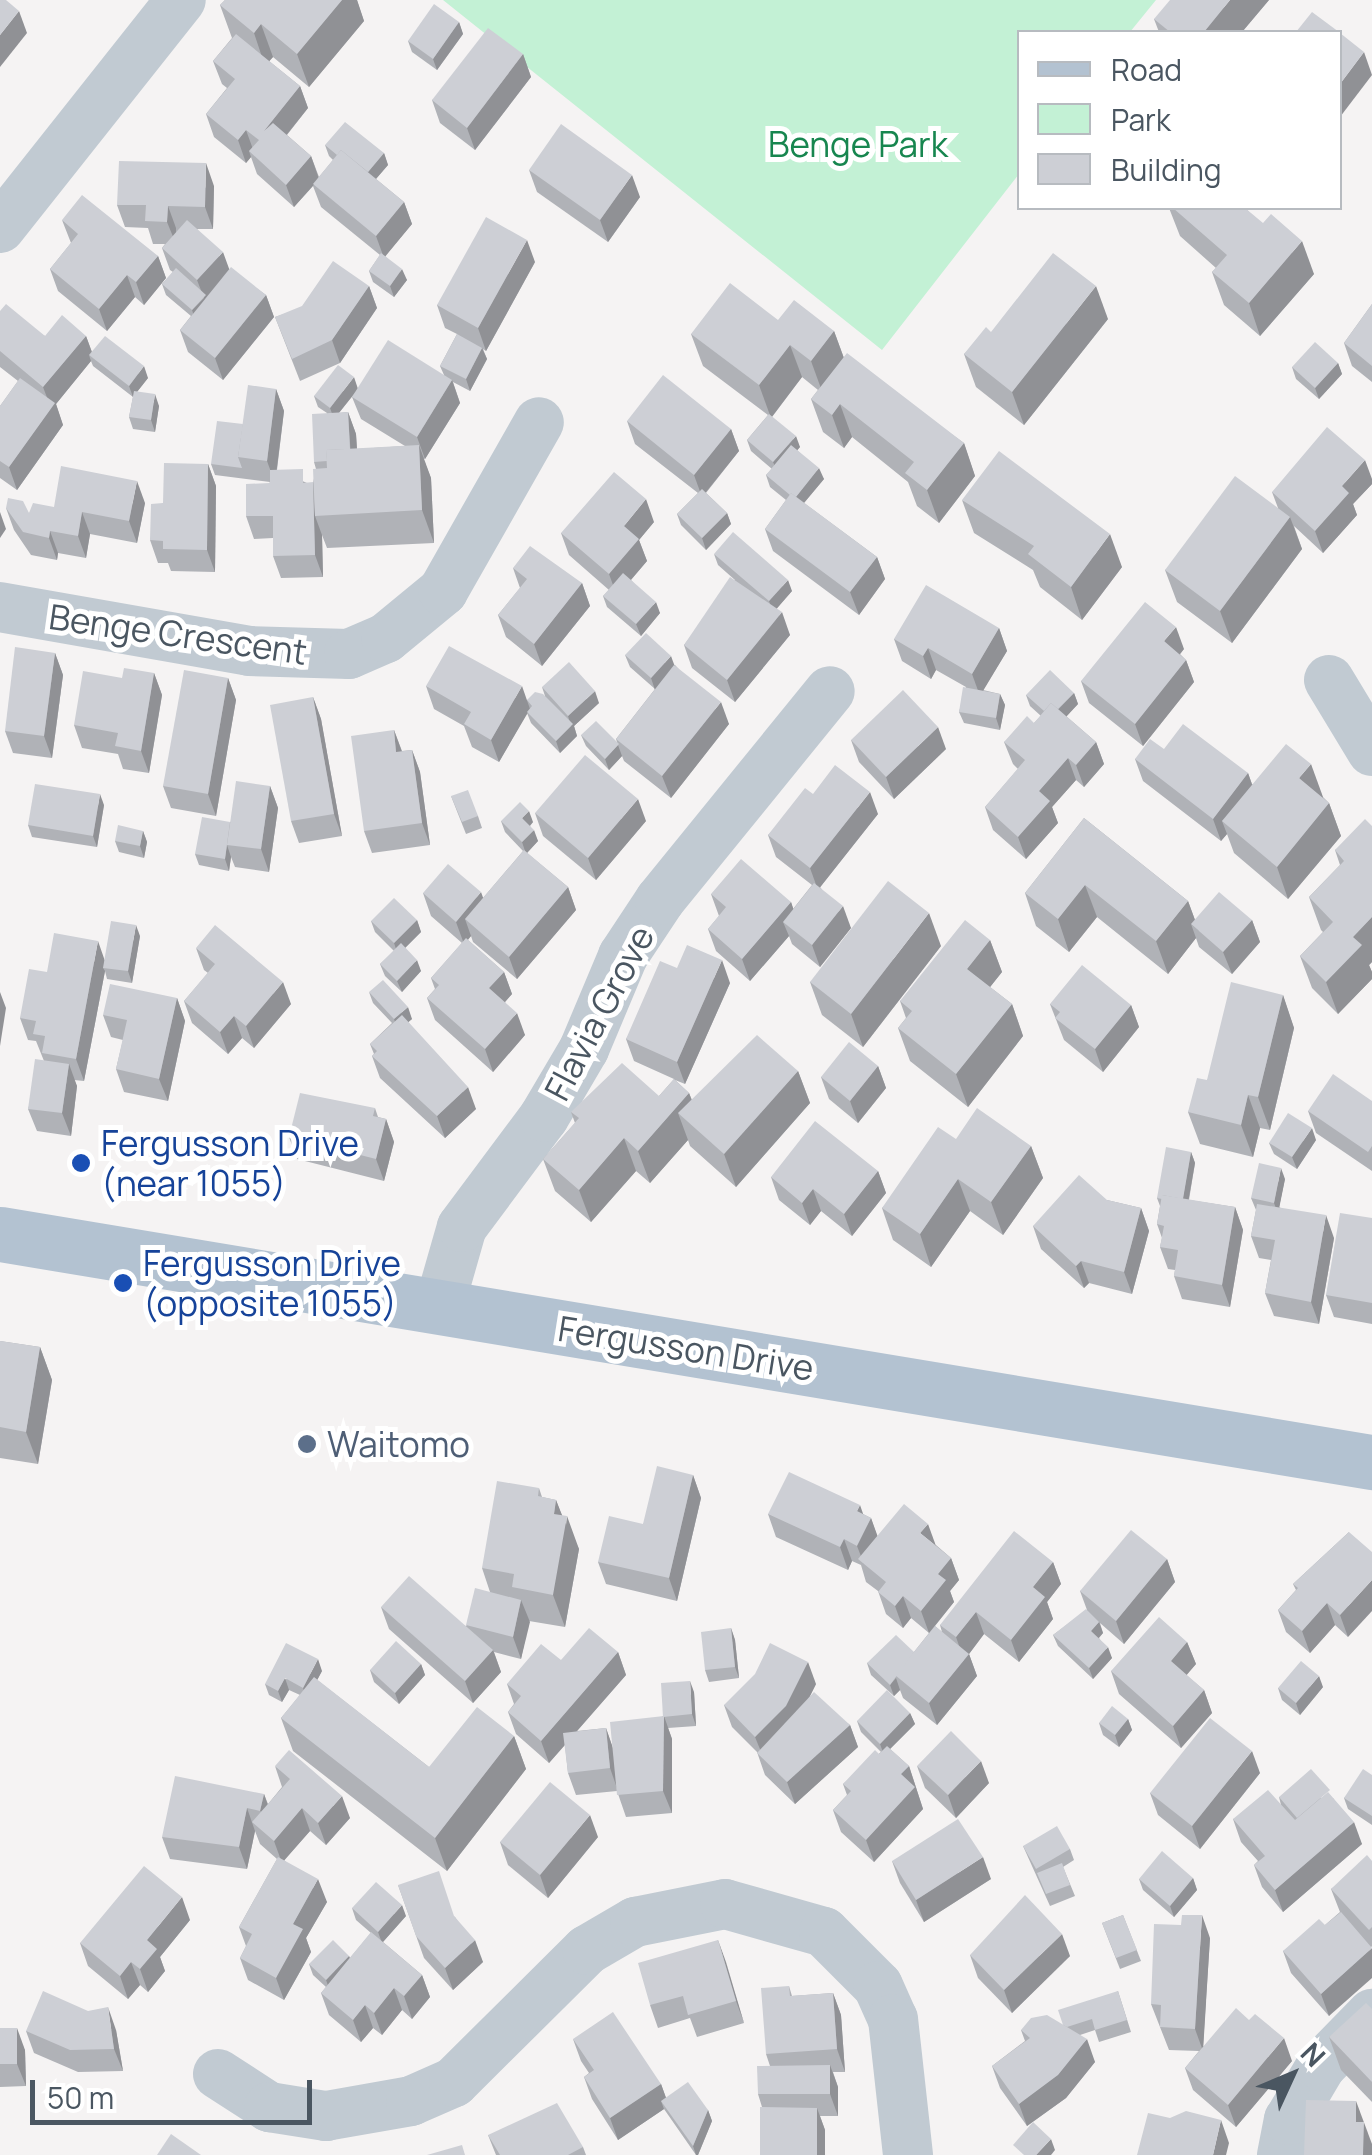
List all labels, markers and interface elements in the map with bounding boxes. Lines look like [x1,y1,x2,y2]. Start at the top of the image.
legend [1017,30,1342,210]
text: Road [1111,49,1182,90]
text: Park [1111,99,1171,140]
park label: Benge Park [768,123,948,165]
text: Building [1111,149,1222,190]
street label: Benge Crescent [46,595,310,673]
street label: Flavia Grove [536,919,662,1107]
place label: Fergusson Drive (near 1055) [101,1122,359,1204]
marker: Fergusson Drive (near 1055) [70,1152,92,1174]
place label: Fergusson Drive (opposite 1055) [143,1242,401,1324]
marker: Fergusson Drive (opposite 1055) [112,1272,134,1294]
street label: Fergusson Drive [555,1307,817,1389]
place label: Waitomo [327,1423,470,1465]
marker: Waitomo [296,1433,318,1455]
north arrow [1242,2025,1342,2125]
text: N [1293,2034,1334,2075]
scale bar [35,2060,318,2122]
text: 50 m [47,2077,114,2118]

